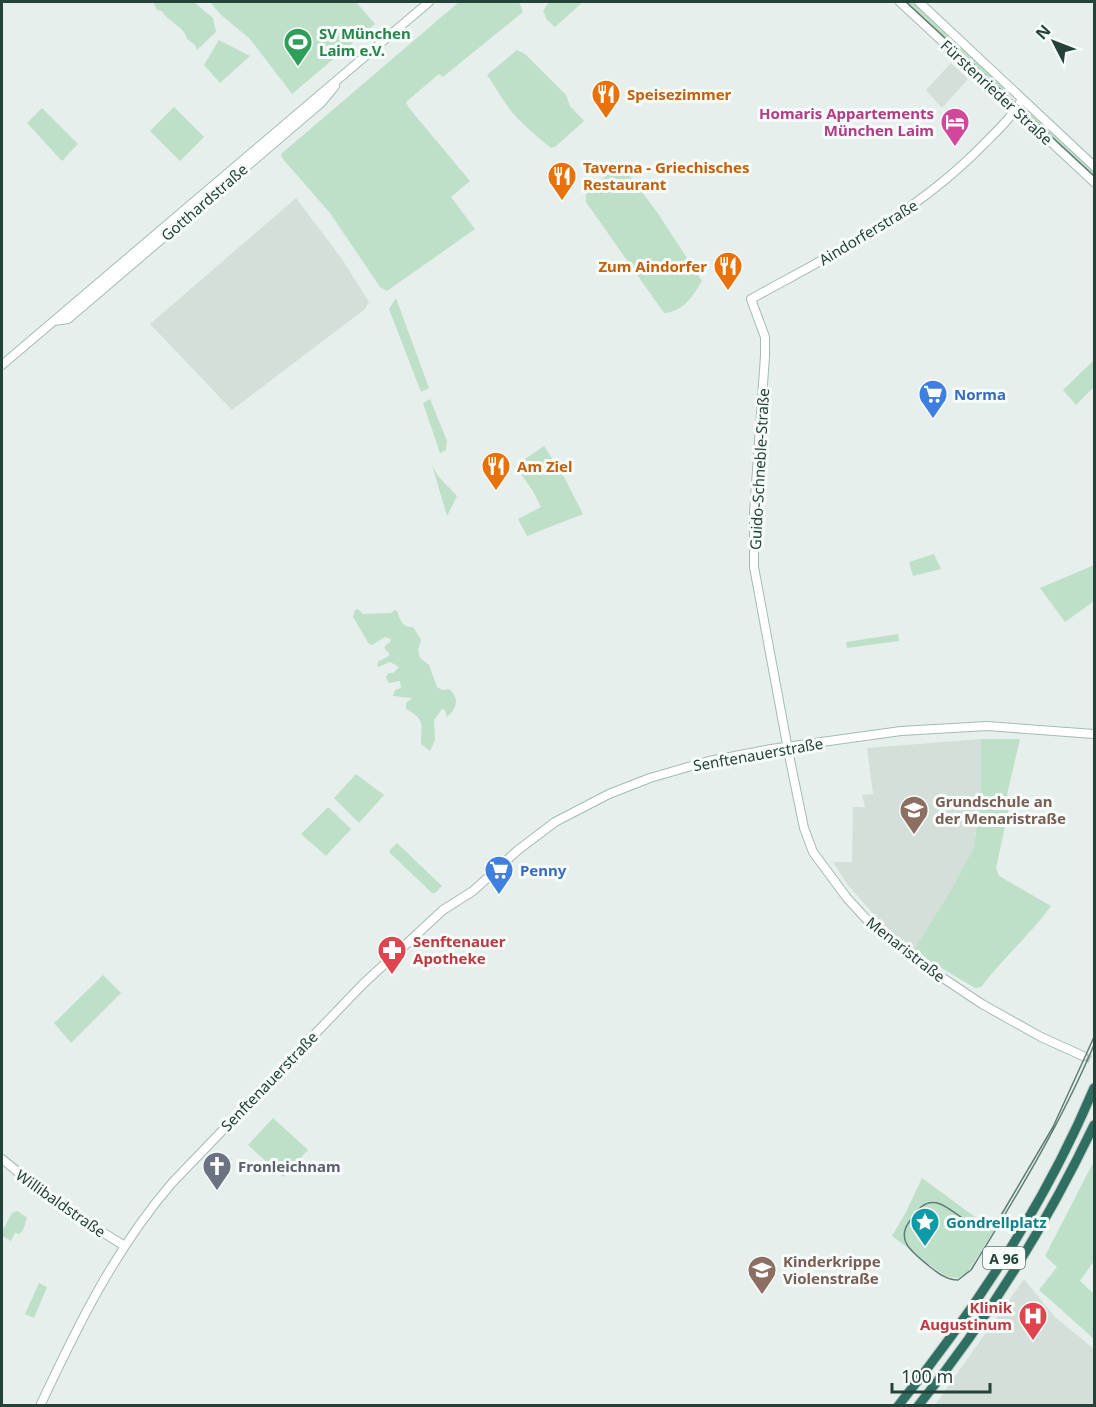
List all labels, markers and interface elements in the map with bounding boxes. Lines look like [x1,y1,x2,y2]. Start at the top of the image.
north arrow [1024,12,1084,72]
text: N [1030,20,1055,44]
place label: SV München Laim e.V. [319,23,411,60]
sports icon: SV München Laim e.V. [282,26,314,68]
street label: Fürstenrieder Straße [937,35,1057,149]
restaurant icon: Speisezimmer [590,78,622,120]
place label: Speisezimmer [627,84,732,104]
place label: Homaris Appartements München Laim [759,103,934,140]
hotel icon: Homaris Appartements München Laim [939,106,971,148]
place label: Taverna - Griechisches Restaurant [583,157,750,194]
street label: Gotthardstraße [157,159,251,245]
restaurant icon: Taverna - Griechisches Restaurant [546,160,578,202]
street label: Aindorferstraße [815,195,921,269]
restaurant icon: Zum Aindorfer [712,250,744,292]
place label: Zum Aindorfer [598,256,707,276]
supermarket icon: Norma [917,378,949,420]
place label: Norma [954,384,1006,404]
street label: Guido-Schneble-Straße [745,388,773,550]
restaurant icon: Am Ziel [480,450,512,492]
place label: Am Ziel [517,456,573,476]
street label: Senftenauerstraße [692,733,824,775]
place label: Grundschule an der Menaristraße [935,791,1066,828]
school or university icon: Grundschule an der Menaristraße [898,794,930,836]
supermarket icon: Penny [483,854,515,896]
place label: Penny [520,860,567,880]
street label: Menaristraße [863,912,949,986]
place label: Senftenauer Apotheke [413,931,506,968]
pharmacy icon: Senftenauer Apotheke [376,934,408,976]
street label: Senftenauerstraße [216,1027,322,1135]
church icon: Fronleichnam [201,1150,233,1192]
place label: Fronleichnam [238,1156,341,1176]
street label: Willibaldstraße [12,1165,110,1241]
place icon: Gondrellplatz [909,1206,941,1248]
place label: Gondrellplatz [946,1212,1047,1232]
road number: A 96 [983,1247,1025,1269]
place label: Kinderkrippe Violenstraße [783,1251,881,1288]
school or university icon: Kinderkrippe Violenstraße [746,1254,778,1296]
place label: Klinik Augustinum [920,1297,1013,1334]
hospital icon: Klinik Augustinum [1017,1300,1049,1342]
scale bar [892,1356,990,1394]
text: 100 m [901,1364,953,1388]

